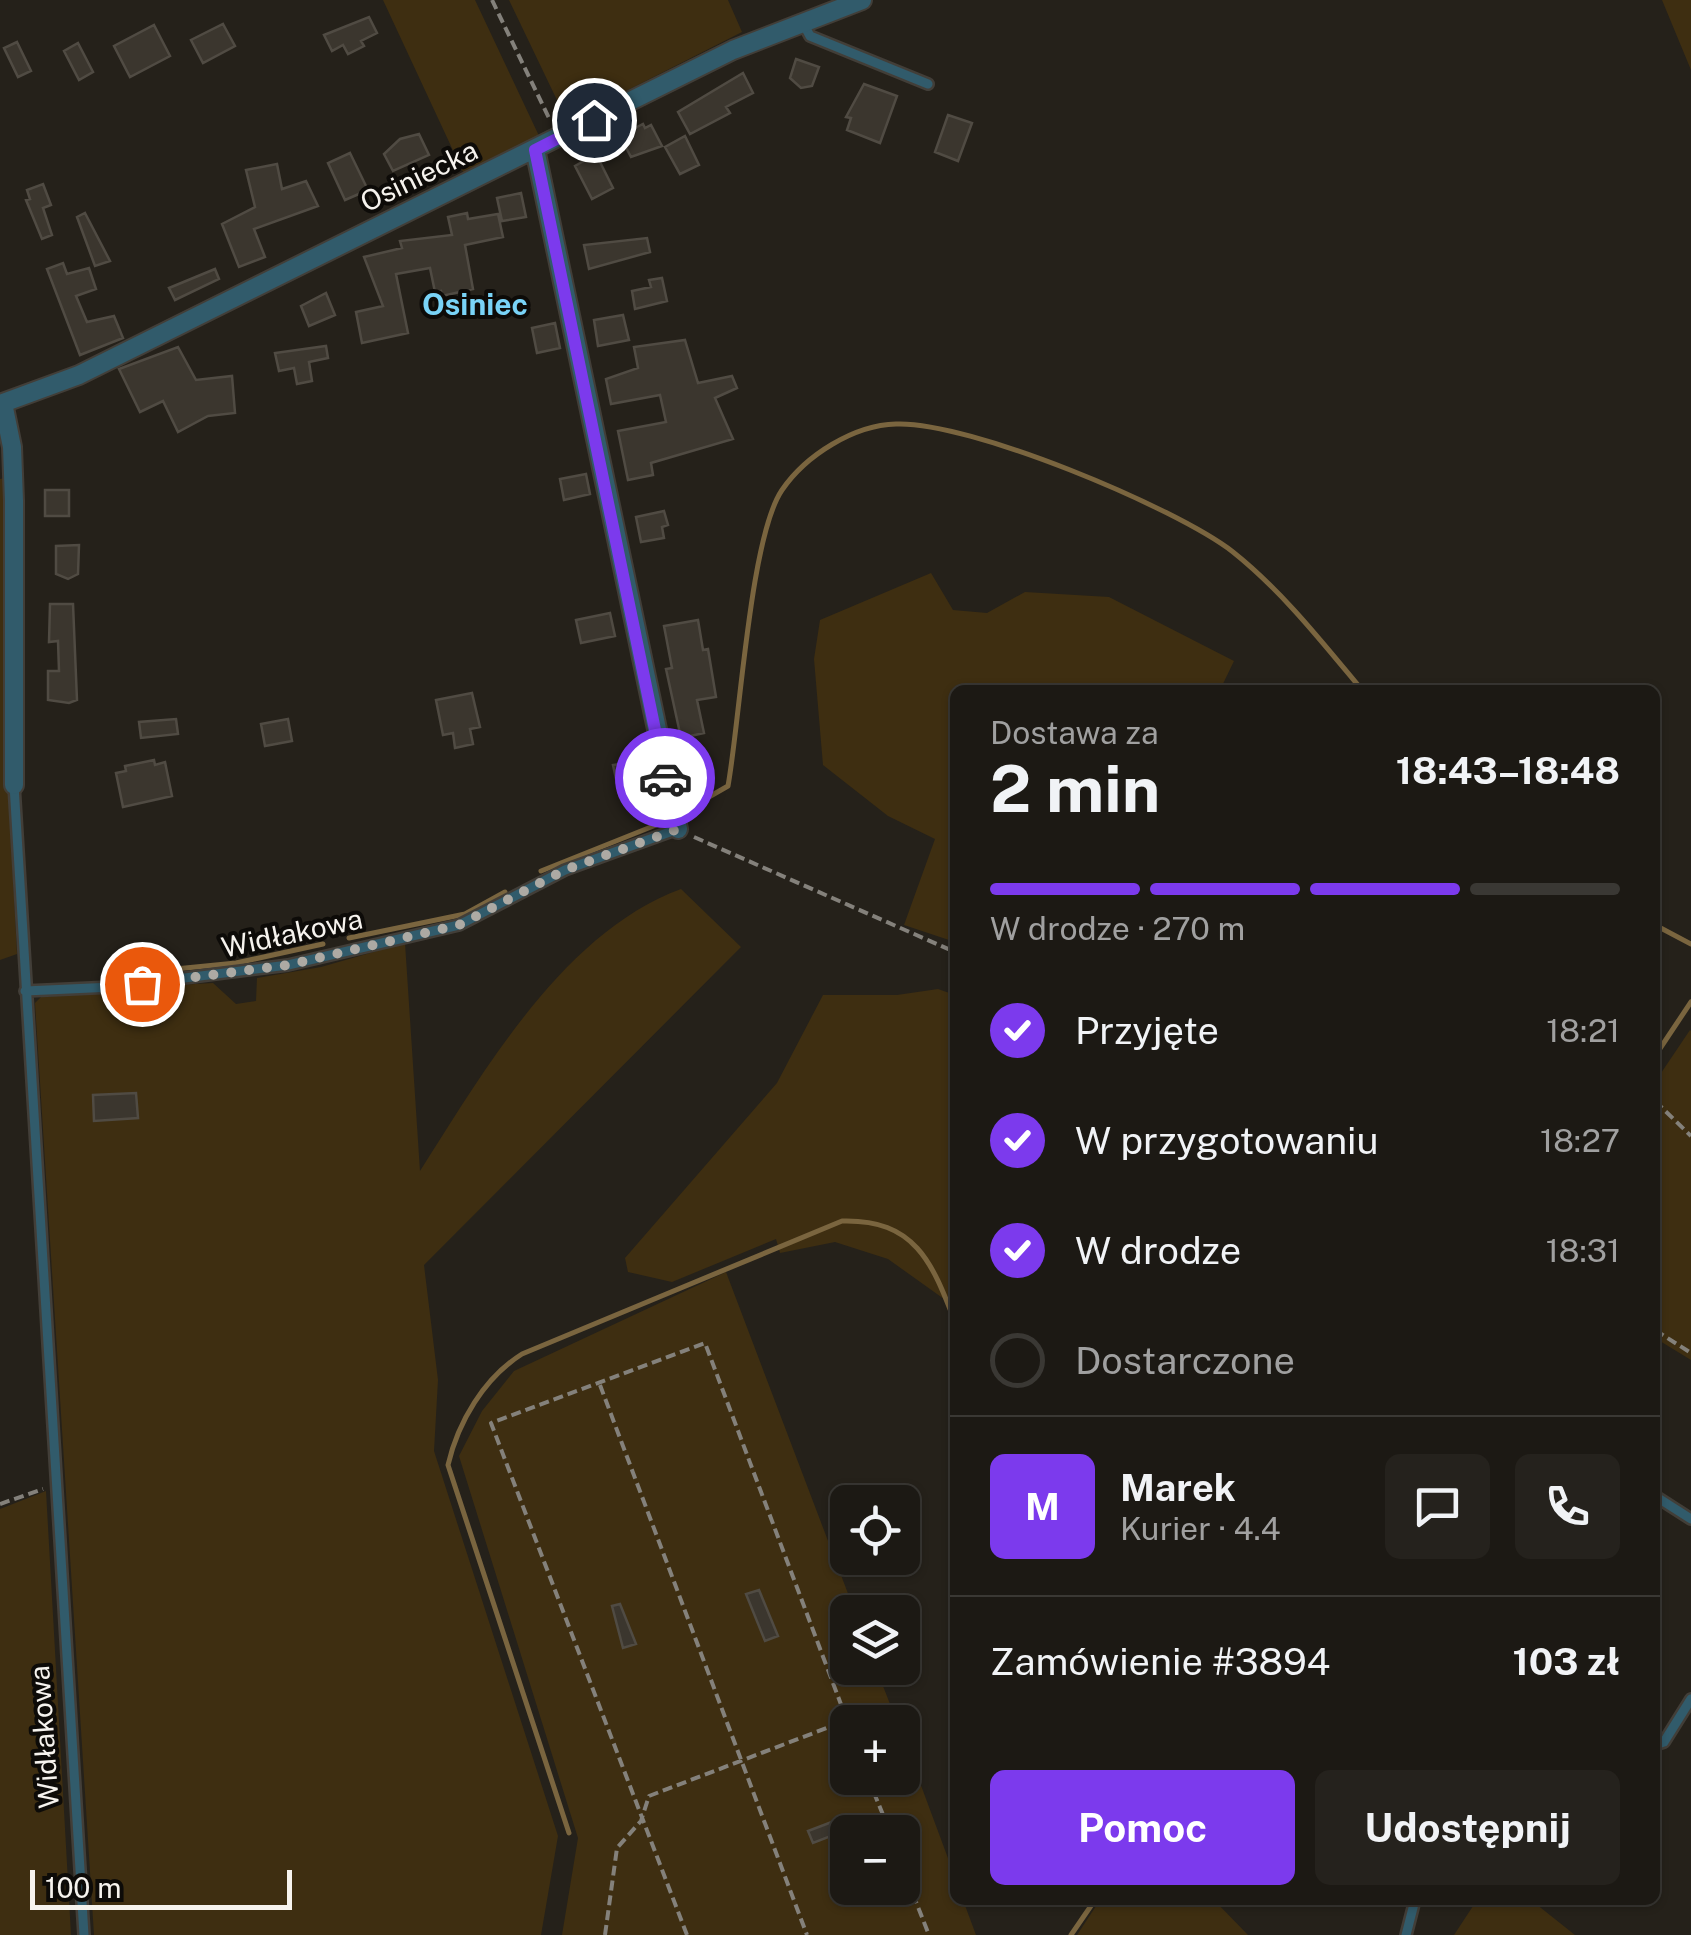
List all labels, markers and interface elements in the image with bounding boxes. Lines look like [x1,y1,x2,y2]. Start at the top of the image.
pin [552,78,637,163]
icon: home [567,93,622,148]
street label: Osiniecka [355,133,483,218]
district label: Osiniec [422,286,528,322]
text: Dostawa za [990,714,1159,751]
courier [615,728,715,828]
text: 18:43–18:48 [1396,748,1620,793]
text: 2 min [990,750,1160,827]
icon: car [638,751,693,806]
street label: Widłakowa [218,901,365,964]
text: W drodze · 270 m [990,910,1245,947]
pin [100,942,185,1027]
icon: bag [115,957,170,1012]
icon: check [990,1003,1045,1058]
text: Przyjęte [1075,1008,1219,1053]
text: 18:21 [1546,1012,1620,1049]
icon: check [990,1113,1045,1168]
text: W przygotowaniu [1075,1118,1379,1163]
text: 18:27 [1540,1122,1620,1159]
icon: check [990,1223,1045,1278]
text: W drodze [1075,1228,1241,1273]
text: 18:31 [1546,1232,1620,1269]
text: Dostarczone [1075,1338,1295,1383]
button: chat [1385,1454,1490,1559]
button: phone [1515,1454,1620,1559]
text: Marek [1120,1465,1236,1510]
text: M [1025,1484,1060,1529]
map controls [830,1485,920,1905]
button: locate [830,1485,920,1575]
text: Kurier · 4.4 [1120,1510,1281,1547]
button: layers [830,1595,920,1685]
text: Zamówienie #3894 [990,1639,1330,1684]
text: 103 zł [1513,1639,1620,1684]
street label: Widłakowa [22,1664,65,1810]
button: + [830,1705,920,1795]
button: Pomoc [990,1770,1295,1885]
button: Udostępnij [1315,1770,1620,1885]
button: − [830,1815,920,1905]
scale bar [30,1865,292,1910]
text: 100 m [45,1871,122,1904]

